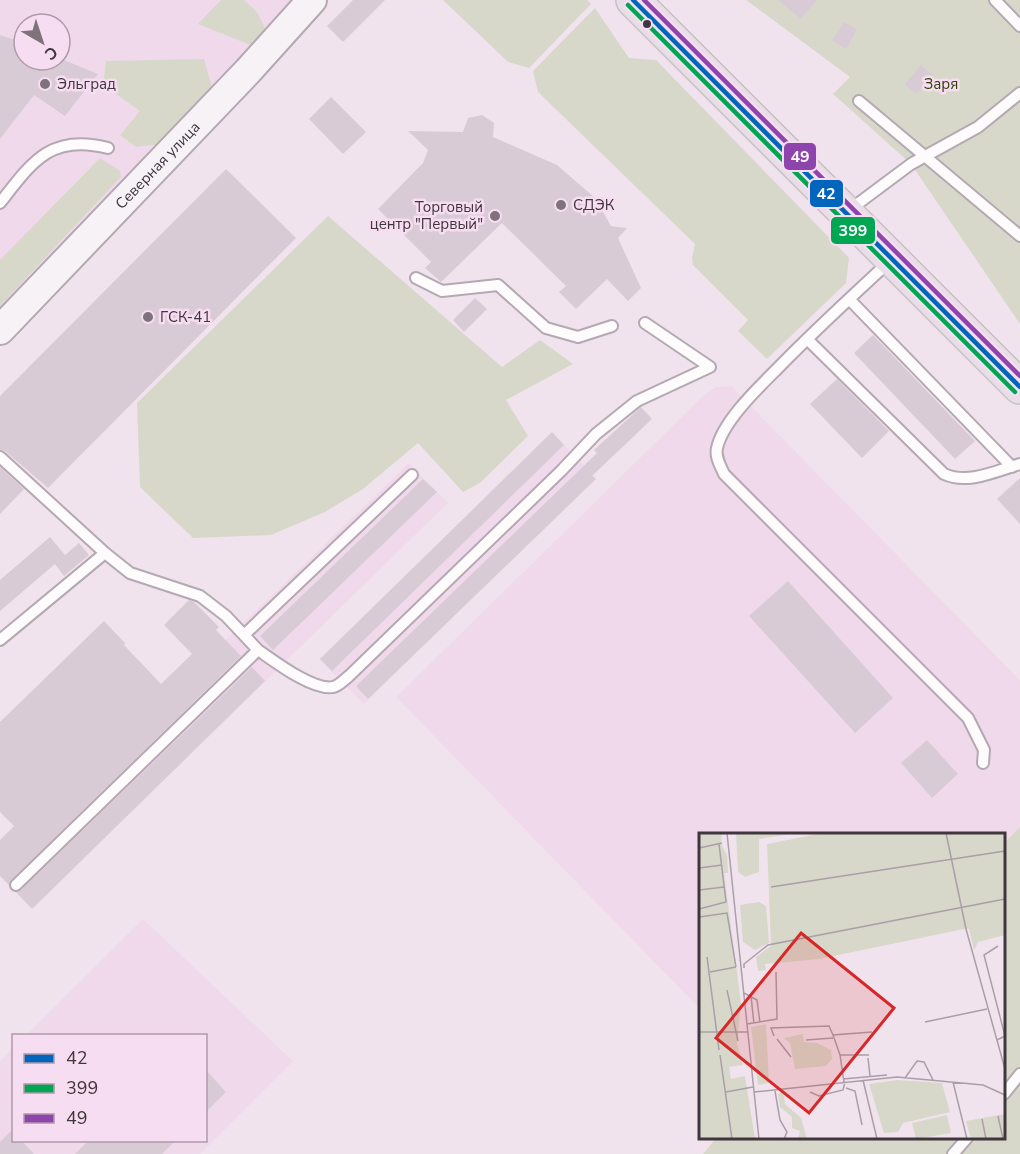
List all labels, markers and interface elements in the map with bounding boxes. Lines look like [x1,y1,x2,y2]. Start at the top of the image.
north arrow [12,12,72,72]
unlabelled marker [641,18,653,30]
text: С [40,41,62,65]
place label: Эльград [57,74,116,94]
park label: Заря [924,74,958,94]
marker: Эльград [38,77,52,91]
street label: Северная улица [111,117,204,213]
line badge: 49 [783,142,817,171]
text: 49 [790,146,810,168]
line badge: 42 [809,179,844,208]
text: 42 [816,183,836,205]
place label: СДЭК [573,195,615,215]
place label: Торговый центр "Первый" [370,197,483,234]
marker: СДЭК [554,198,568,212]
marker: Торговый центр "Первый" [488,209,502,223]
line badge: 399 [830,216,876,245]
text: 399 [839,220,867,242]
place label: ГСК-41 [160,307,211,327]
marker: ГСК-41 [141,310,155,324]
inset map [699,833,1005,1139]
legend [12,1034,207,1142]
text: 42 [66,1046,88,1070]
text: 399 [66,1076,98,1100]
text: 49 [66,1106,88,1130]

